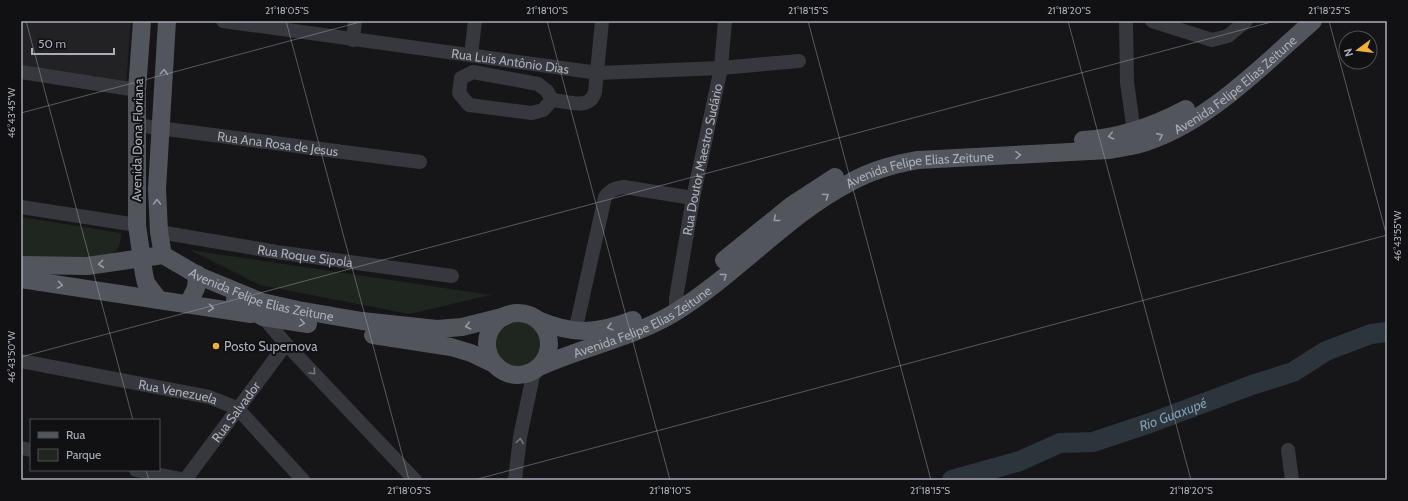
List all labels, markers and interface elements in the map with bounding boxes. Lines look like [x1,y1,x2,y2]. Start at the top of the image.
text: 21°18'05"S [265,4,309,17]
text: 21°18'10"S [526,4,568,17]
text: 21°18'15"S [788,4,828,17]
text: 21°18'20"S [1047,4,1091,17]
text: 21°18'25"S [1308,4,1350,17]
scale bar [32,30,114,56]
north arrow [1338,30,1378,70]
street label: Avenida Felipe Elias Zeitune [1171,32,1300,137]
text: 50 m [38,36,66,51]
street label: Rua Luís Antônio Dias [450,45,571,77]
text: N [1341,47,1356,58]
one-way arrow [159,69,168,75]
street label: Avenida Dona Floriana [128,77,146,202]
street label: Rua Doutor Maestro Sudário [679,82,725,237]
text: 46°43'45"W [5,87,18,138]
street label: Rua Ana Rosa de Jesus [216,128,340,159]
one-way arrow [1108,132,1114,140]
one-way arrow [1156,132,1163,140]
street label: Avenida Felipe Elias Zeitune [843,148,994,191]
one-way arrow [1015,151,1021,159]
one-way arrow [822,193,829,201]
one-way arrow [153,199,161,205]
text: 46°43'55"W [1391,210,1404,261]
one-way arrow [773,214,780,221]
street label: Rua Roque Sipola [256,241,354,270]
one-way arrow [98,260,104,269]
street label: Avenida Felipe Elias Zeitune [186,264,335,324]
one-way arrow [719,274,726,281]
one-way arrow [56,280,63,288]
street label: Avenida Felipe Elias Zeitune [571,282,715,361]
one-way arrow [208,303,214,312]
one-way arrow [299,318,305,327]
one-way arrow [465,321,471,329]
one-way arrow [607,322,614,331]
text: 46°43'50"W [5,330,18,383]
place label: Posto Supernova [224,338,318,354]
marker: Posto Supernova [211,341,221,351]
one-way arrow [308,368,315,375]
street label: Rua Venezuela [137,376,221,408]
street label: Rua Salvador [208,378,264,445]
water label: Rio Guaxupé [1137,393,1210,435]
legend [30,419,160,471]
text: Rua [66,427,85,442]
one-way arrow [515,438,524,444]
text: Parque [66,447,101,462]
text: 21°18'05"S [387,484,431,497]
text: 21°18'10"S [649,484,691,497]
text: 21°18'15"S [910,484,950,497]
text: 21°18'20"S [1169,484,1213,497]

